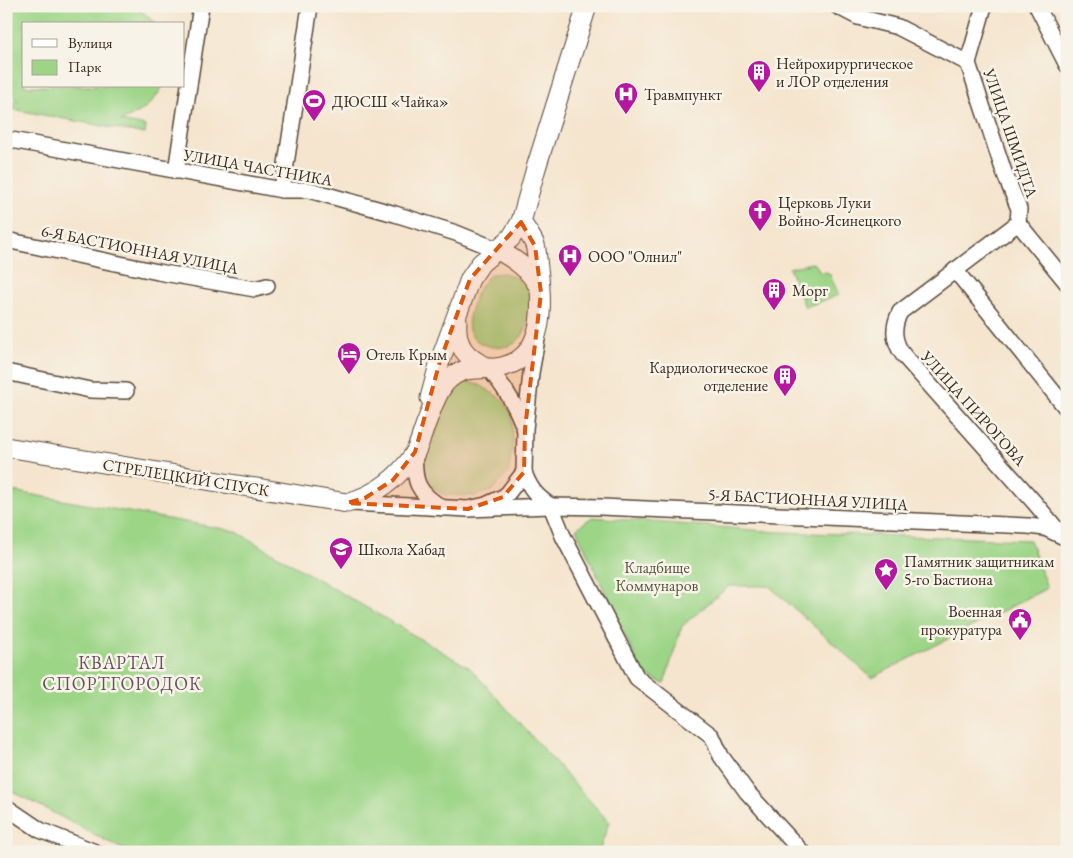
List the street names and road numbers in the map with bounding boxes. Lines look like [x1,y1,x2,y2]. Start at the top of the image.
street label: УЛИЦА ШМИДТА [978,65,1043,202]
street label: УЛИЦА ЧАСТНИКА [181,144,335,191]
street label: 6-Я БАСТИОННАЯ УЛИЦА [40,220,241,279]
street label: УЛИЦА ПИРОГОВА [916,346,1031,471]
street label: СТРЕЛЕЦКИЙ СПУСК [101,454,271,501]
street label: 5-Я БАСТИОННАЯ УЛИЦА [707,484,909,515]

